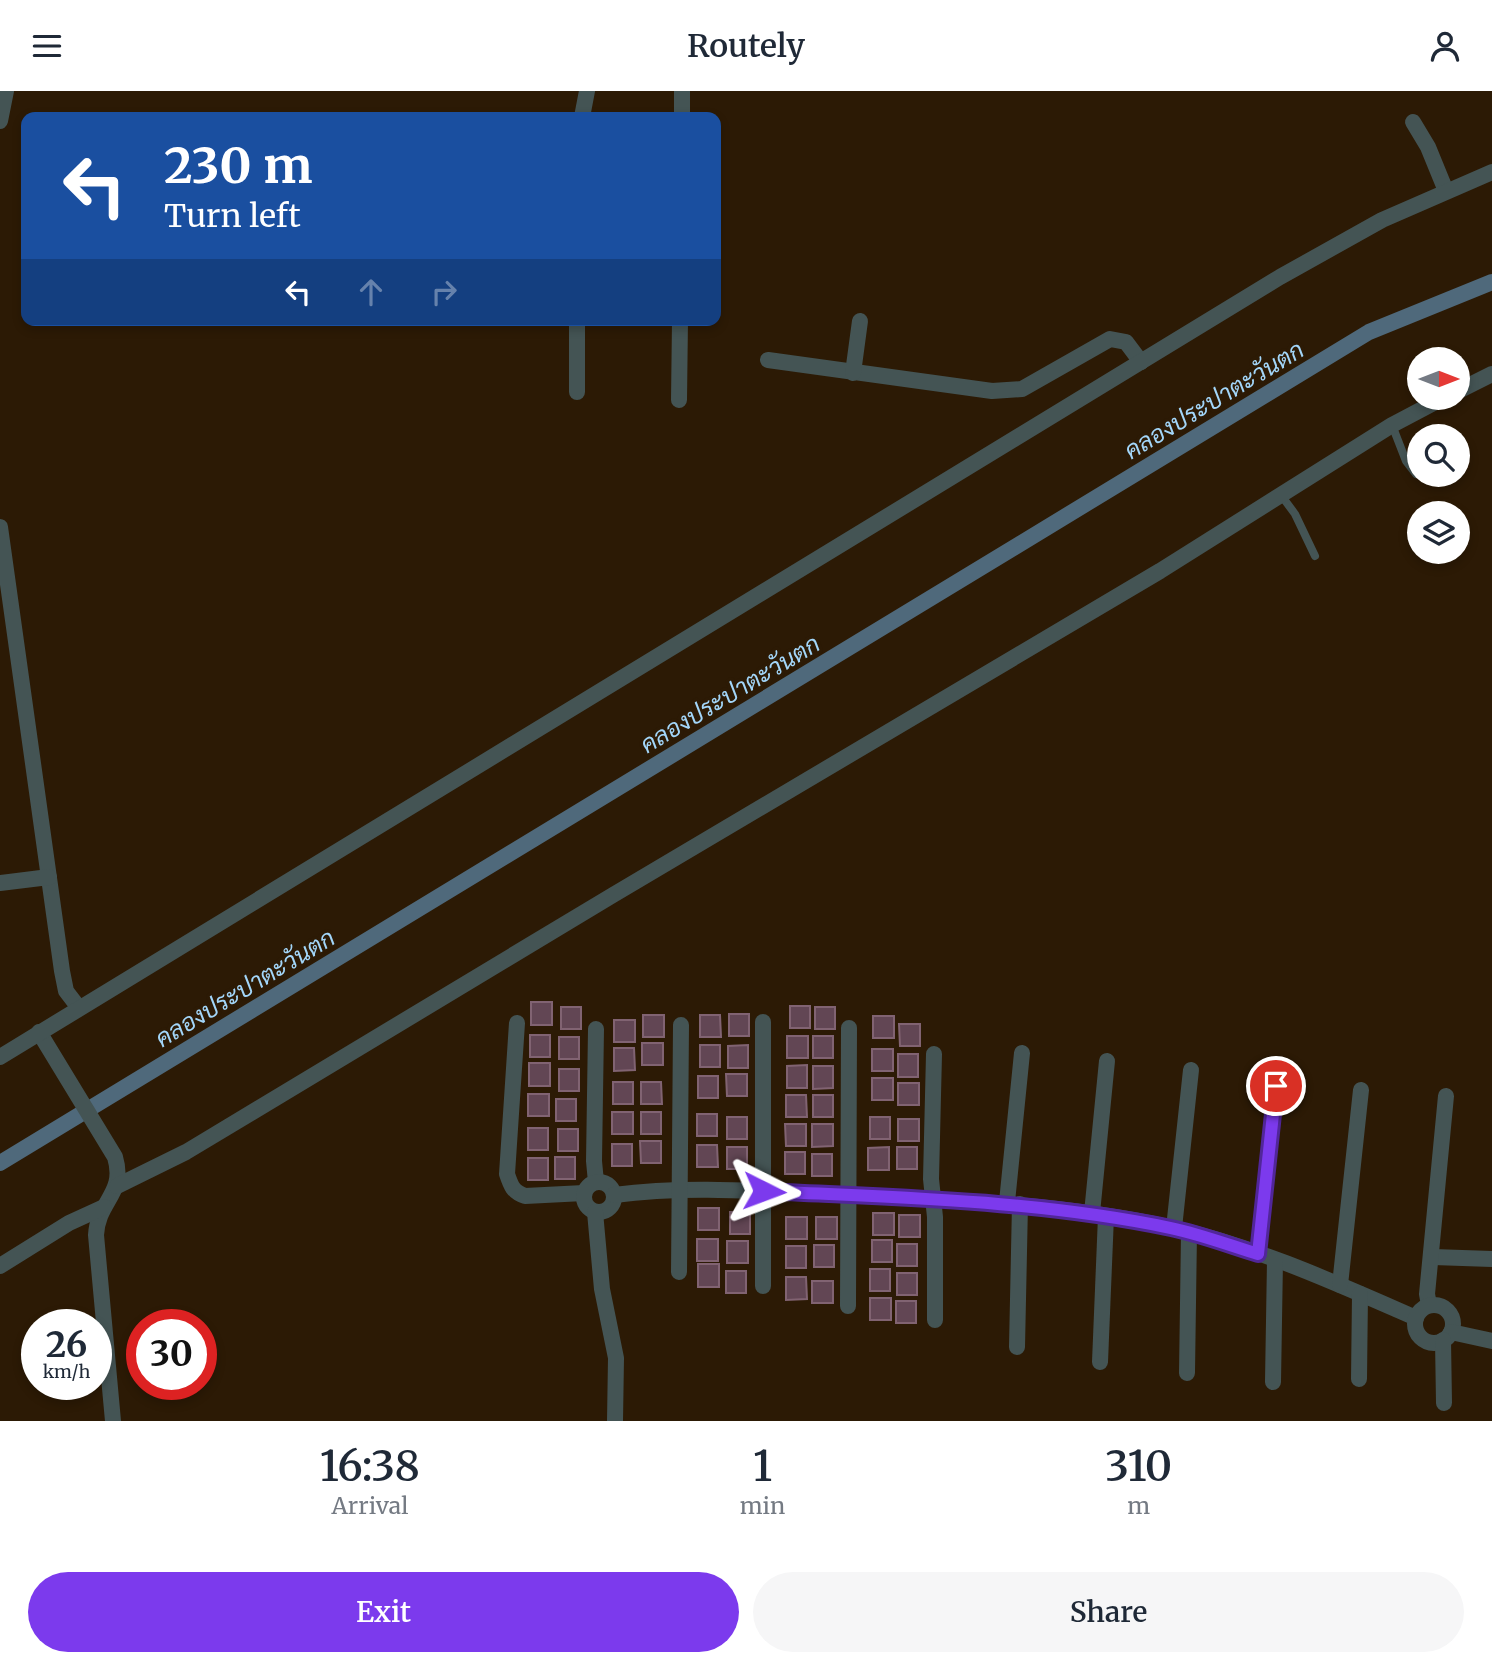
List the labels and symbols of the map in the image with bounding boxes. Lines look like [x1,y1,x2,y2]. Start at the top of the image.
water label: คลองประปาตะวันตก [1118,334,1310,466]
north arrow [1407,347,1470,409]
water label: คลองประปาตะวันตก [634,628,826,760]
water label: คลองประปาตะวันตก [149,922,341,1054]
pin [1246,1056,1306,1116]
position arrow [727,1154,801,1228]
speed limit sign: 30 [126,1309,217,1400]

